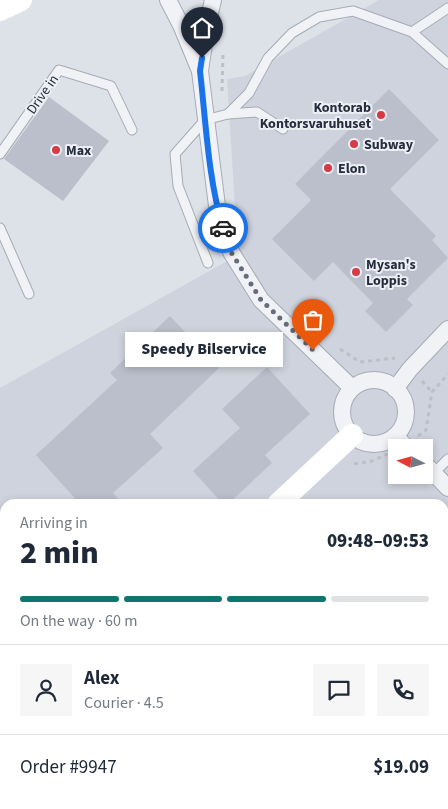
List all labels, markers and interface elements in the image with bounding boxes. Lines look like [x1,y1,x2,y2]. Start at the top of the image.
pin [181,7,223,58]
icon: home [188,14,216,42]
street label: Drive in [22,71,64,118]
place label: Kontorab Kontorsvaruhuset [260,98,372,134]
marker: Kontorab Kontorsvaruhuset [375,109,387,121]
place label: Subway [364,135,414,155]
marker: Subway [348,138,360,150]
place label: Max [66,141,91,161]
marker: Max [50,144,62,156]
place label: Elon [338,159,365,179]
marker: Elon [322,162,334,174]
courier [198,203,248,253]
icon: car [209,214,237,242]
place label: Mysan's Loppis [366,255,416,291]
marker: Mysan's Loppis [350,266,362,278]
pin [292,299,334,350]
icon: bag [299,306,327,334]
callout: Speedy Bilservice [126,332,283,368]
text: Speedy Bilservice [141,338,267,360]
north arrow [388,439,432,484]
map controls [388,439,433,484]
text: Arriving in [20,512,88,534]
text: 09:48–09:53 [327,528,429,555]
text: 2 min [20,530,99,576]
text: On the way · 60 m [20,610,137,632]
button: person [20,664,72,716]
button: chat [313,664,365,716]
button: phone [377,664,429,716]
text: Alex [84,665,120,692]
text: Courier · 4.5 [84,692,164,714]
text: Order #9947 [20,754,117,781]
text: $19.09 [373,754,429,781]

